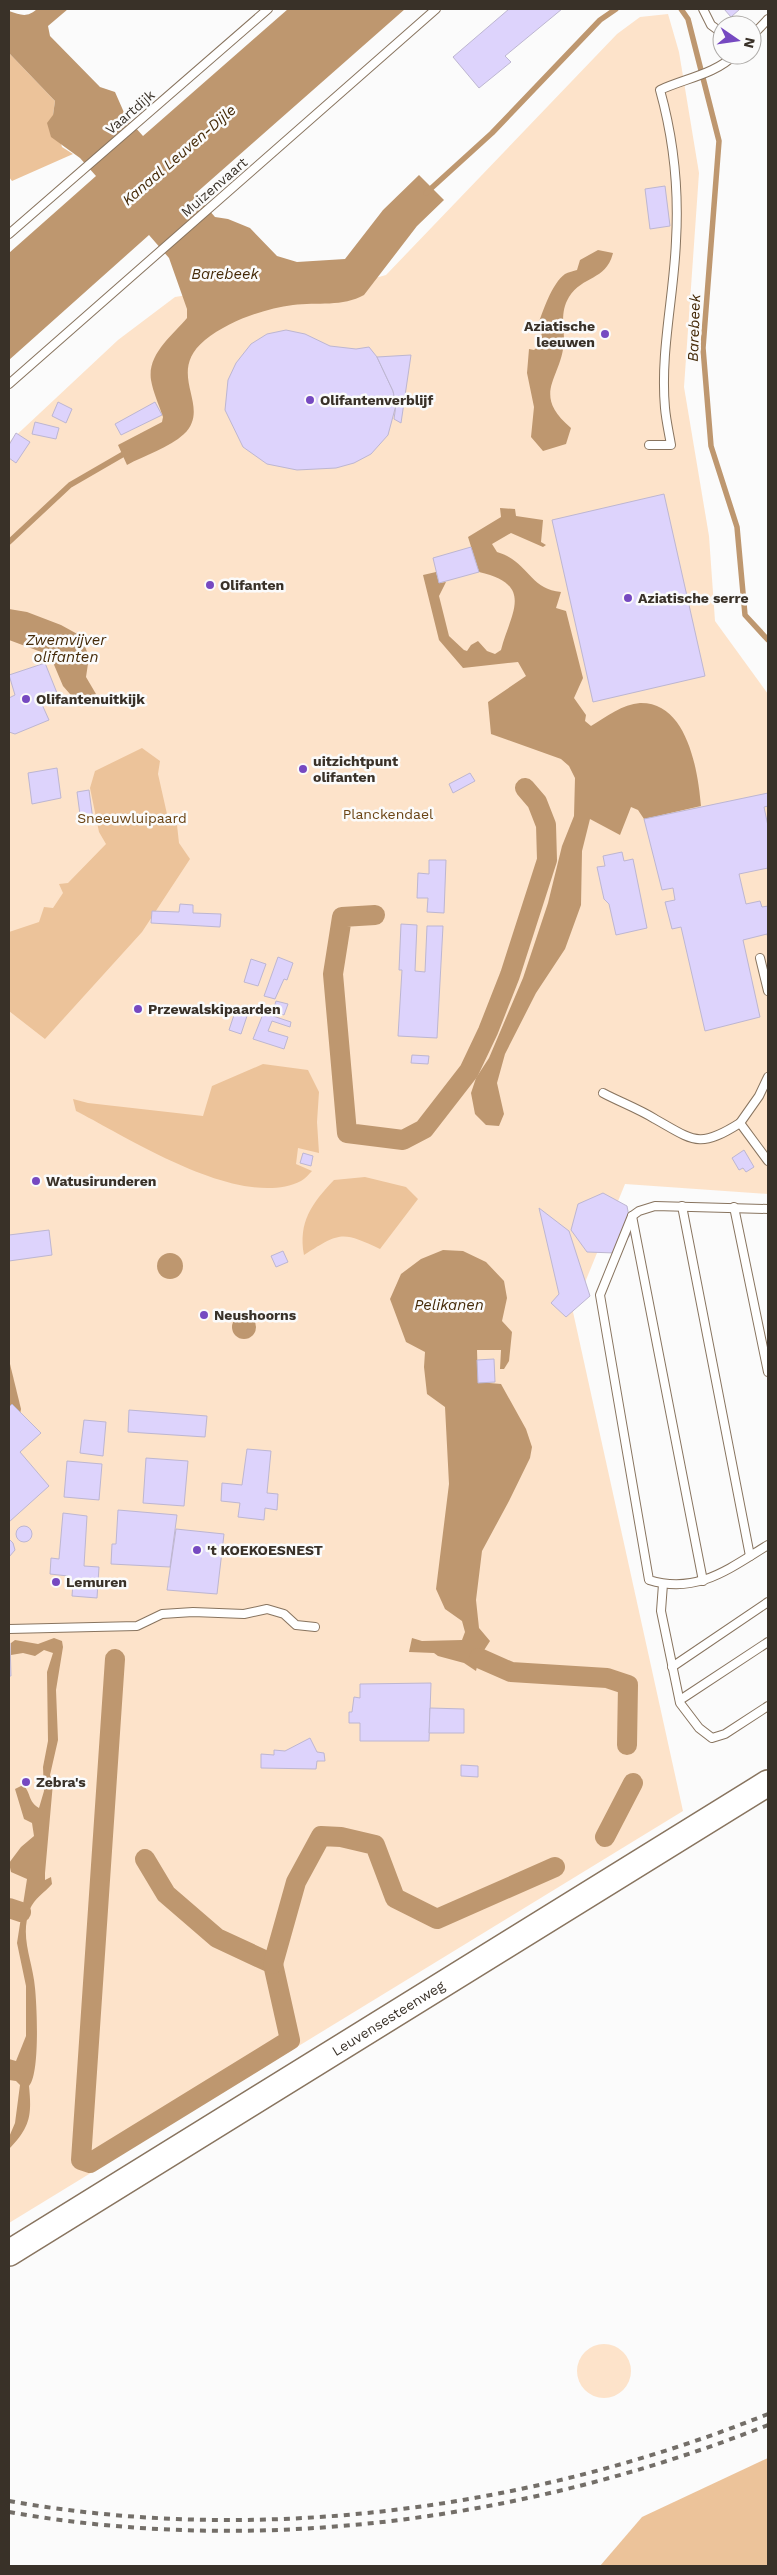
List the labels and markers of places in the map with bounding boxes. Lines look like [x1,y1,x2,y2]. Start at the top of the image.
place label: Aziatische leeuwen [524,318,595,350]
marker: Aziatische leeuwen [599,328,611,340]
place label: Olifantenverblijf [320,392,433,408]
marker: Olifantenverblijf [304,394,316,406]
place label: Olifanten [220,577,284,593]
marker: Olifanten [204,579,216,591]
place label: Aziatische serre [638,590,749,606]
marker: Aziatische serre [622,592,634,604]
place label: Olifantenuitkijk [36,691,145,707]
marker: Olifantenuitkijk [20,693,32,705]
place label: uitzichtpunt olifanten [313,753,398,785]
marker: uitzichtpunt olifanten [297,763,309,775]
place label: Przewalskipaarden [148,1001,281,1017]
marker: Przewalskipaarden [132,1003,144,1015]
place label: Watusirunderen [46,1173,157,1189]
marker: Watusirunderen [30,1175,42,1187]
place label: Neushoorns [214,1307,297,1323]
marker: Neushoorns [198,1309,210,1321]
place label: 't KOEKOESNEST [207,1542,323,1558]
marker: 't KOEKOESNEST [191,1544,203,1556]
place label: Lemuren [66,1574,127,1590]
marker: Lemuren [50,1576,62,1588]
place label: Zebra's [36,1774,86,1790]
marker: Zebra's [20,1776,32,1788]

